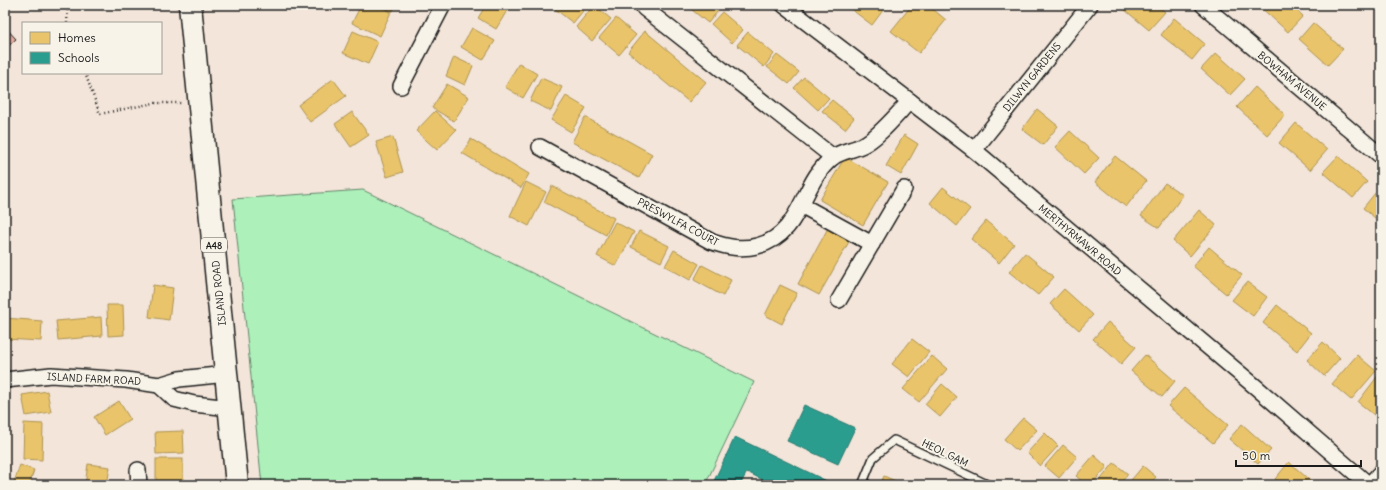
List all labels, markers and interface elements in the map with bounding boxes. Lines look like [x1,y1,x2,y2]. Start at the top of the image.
legend [22,22,162,74]
text: Homes [58,30,96,45]
street label: DILWYN GARDENS [1000,39,1064,114]
street label: BOWHAM AVENUE [1255,49,1329,113]
text: Schools [58,50,99,65]
street label: PRESWYLFA COURT [635,195,721,249]
street label: MERTHYRMAWR ROAD [1036,202,1124,278]
road number: A48 [201,238,227,252]
street label: ISLAND ROAD [209,260,229,326]
street label: ISLAND FARM ROAD [47,370,141,388]
street label: HEOL GAM [920,436,970,470]
scale bar [1236,442,1361,468]
text: 50 m [1242,448,1271,463]

